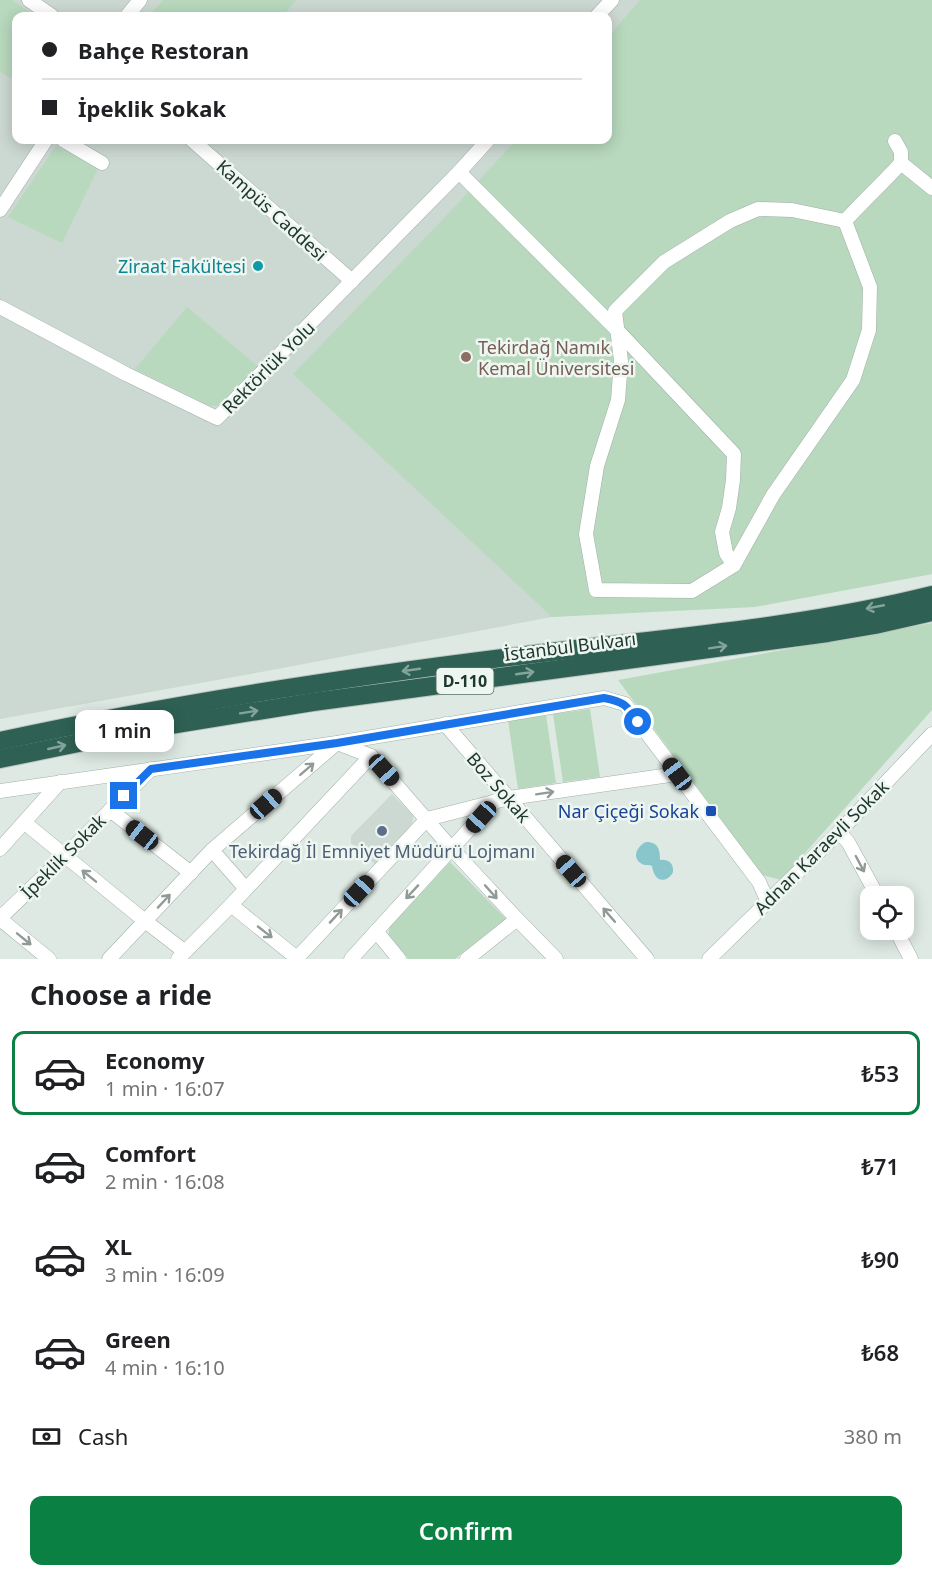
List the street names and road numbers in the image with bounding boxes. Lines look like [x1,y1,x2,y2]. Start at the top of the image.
street label: Kampüs Caddesi [212,154,332,266]
street label: Rektörlük Yolu [216,315,320,419]
street label: İstanbul Bulvarı [503,626,637,666]
road number: D-110 [436,668,494,694]
street label: Boz Sokak [462,747,536,827]
street label: Adnan Karaevli Sokak [749,774,894,919]
street label: İpeklik Sokak [15,808,111,904]

